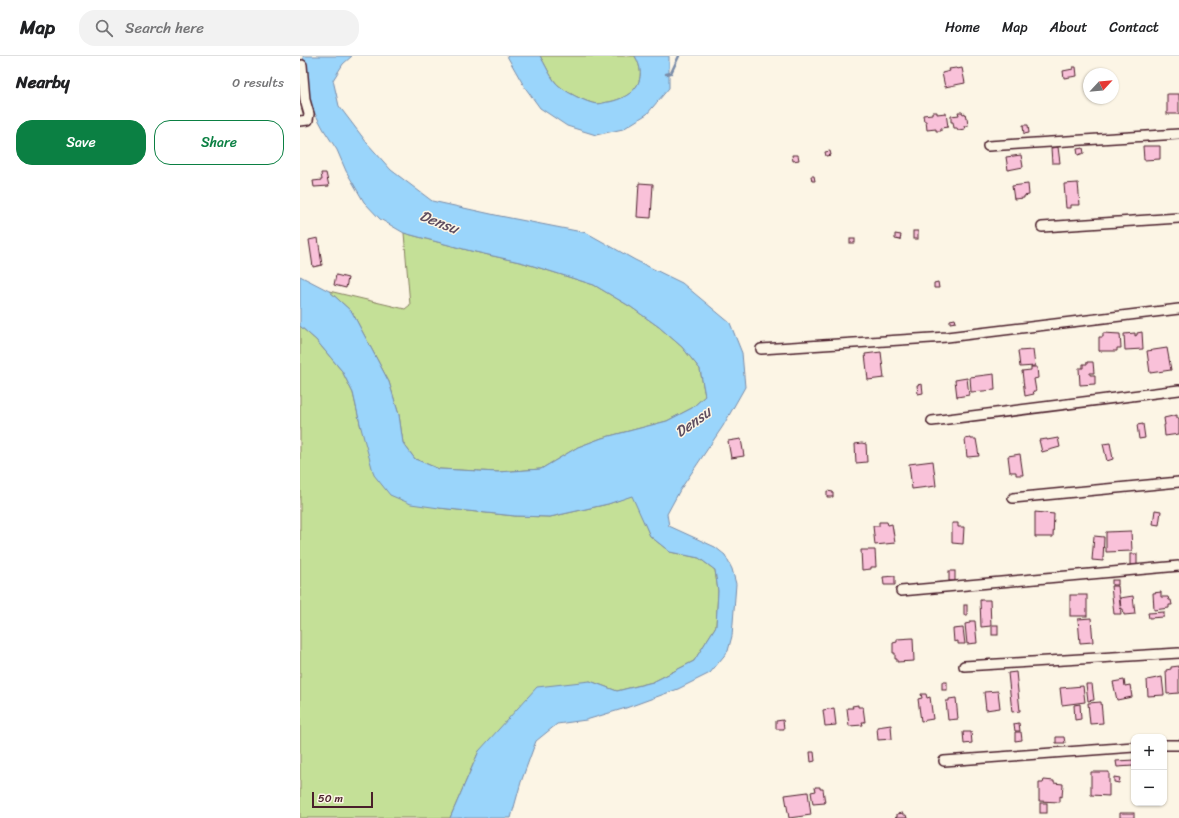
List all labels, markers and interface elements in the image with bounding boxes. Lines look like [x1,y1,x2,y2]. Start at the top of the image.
search box [79,10,359,46]
text: Map [20,11,55,44]
text: Search here [125,15,204,41]
text: Home [945,15,980,40]
text: Map [1002,15,1028,40]
text: About [1050,15,1087,40]
text: Contact [1109,15,1159,40]
icon: search [93,17,115,39]
text: Nearby [16,67,70,97]
north arrow [1083,68,1119,104]
text: 0 results [232,71,284,94]
button: Save [16,120,146,165]
button: Share [154,120,284,165]
water label: Densu [416,203,464,242]
water label: Densu [669,399,718,444]
map controls [1131,734,1167,806]
button: + [1131,734,1167,770]
button: − [1131,770,1167,806]
text: 50 m [318,789,343,808]
scale bar [312,790,373,809]

